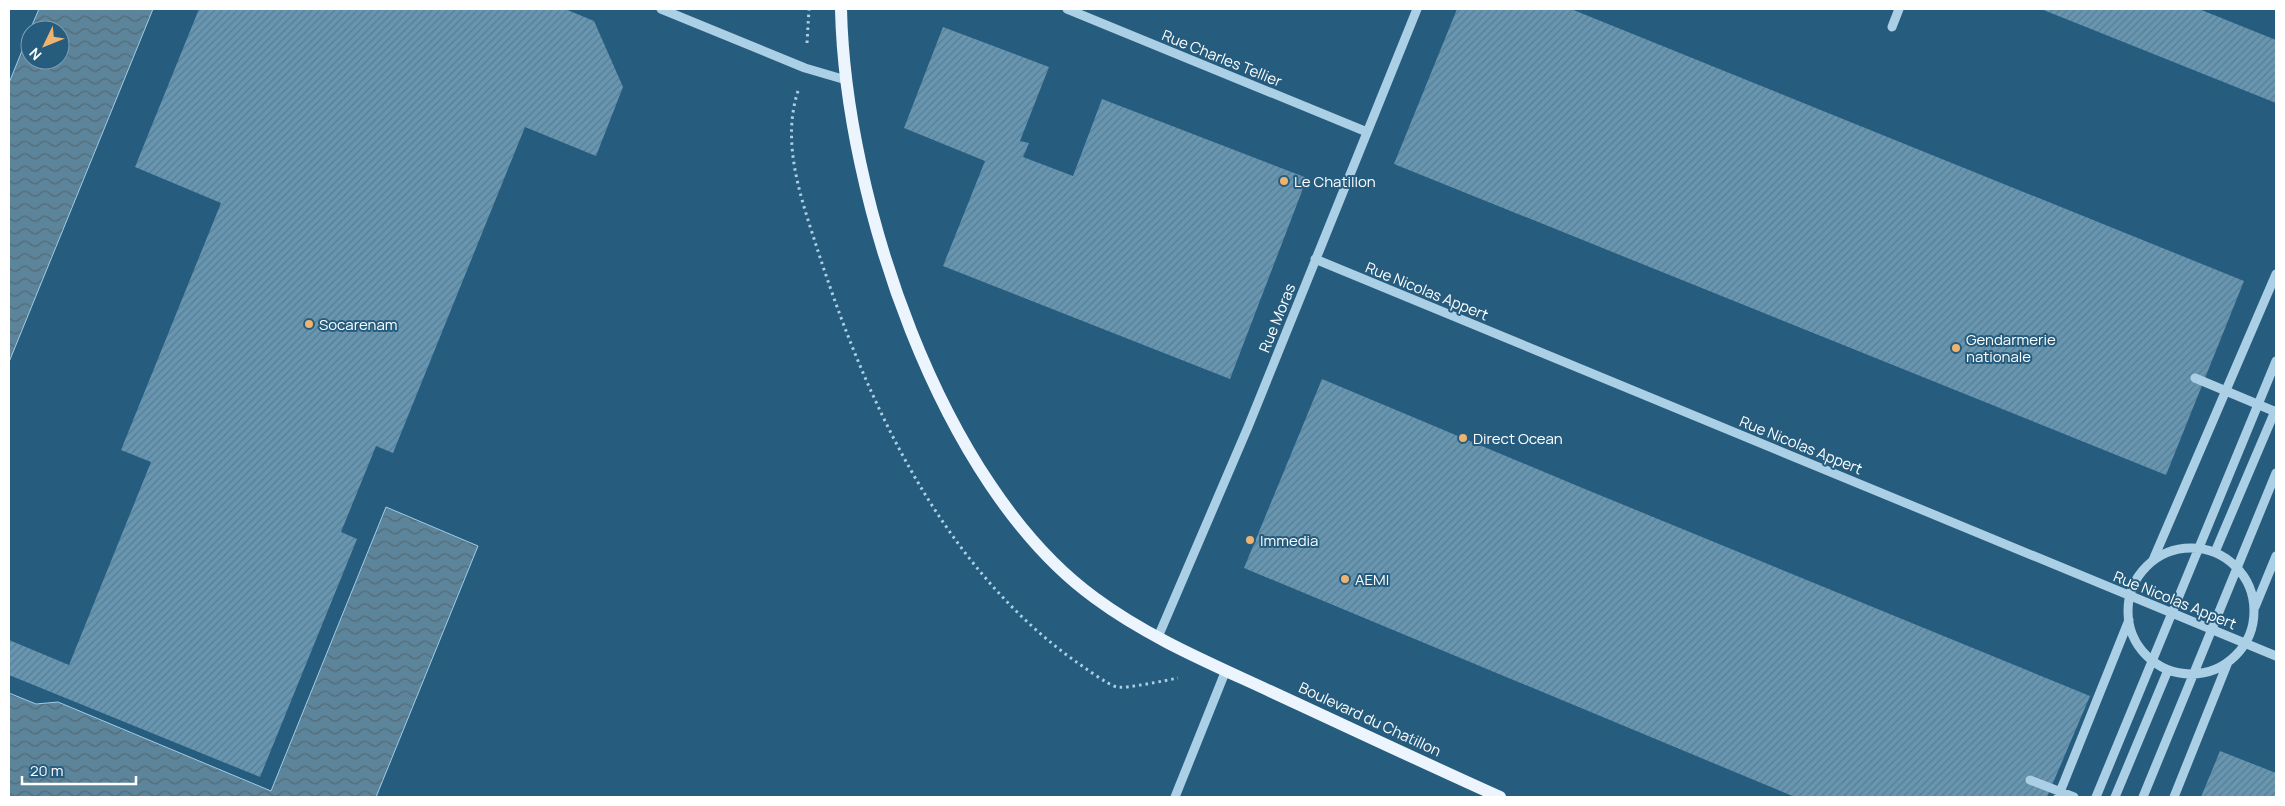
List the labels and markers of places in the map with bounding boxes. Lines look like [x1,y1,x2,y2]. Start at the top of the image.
place label: Le Chatillon [1294,171,1376,192]
marker: Le Chatillon [1278,175,1290,187]
place label: Socarenam [319,314,397,335]
marker: Socarenam [303,318,315,330]
place label: Gendarmerie nationale [1966,329,2056,367]
marker: Gendarmerie nationale [1950,342,1962,354]
place label: Direct Ocean [1473,428,1563,449]
marker: Direct Ocean [1457,432,1469,444]
place label: Immedia [1260,530,1318,551]
marker: Immedia [1244,534,1256,546]
place label: AEMI [1355,569,1389,590]
marker: AEMI [1339,573,1351,585]

